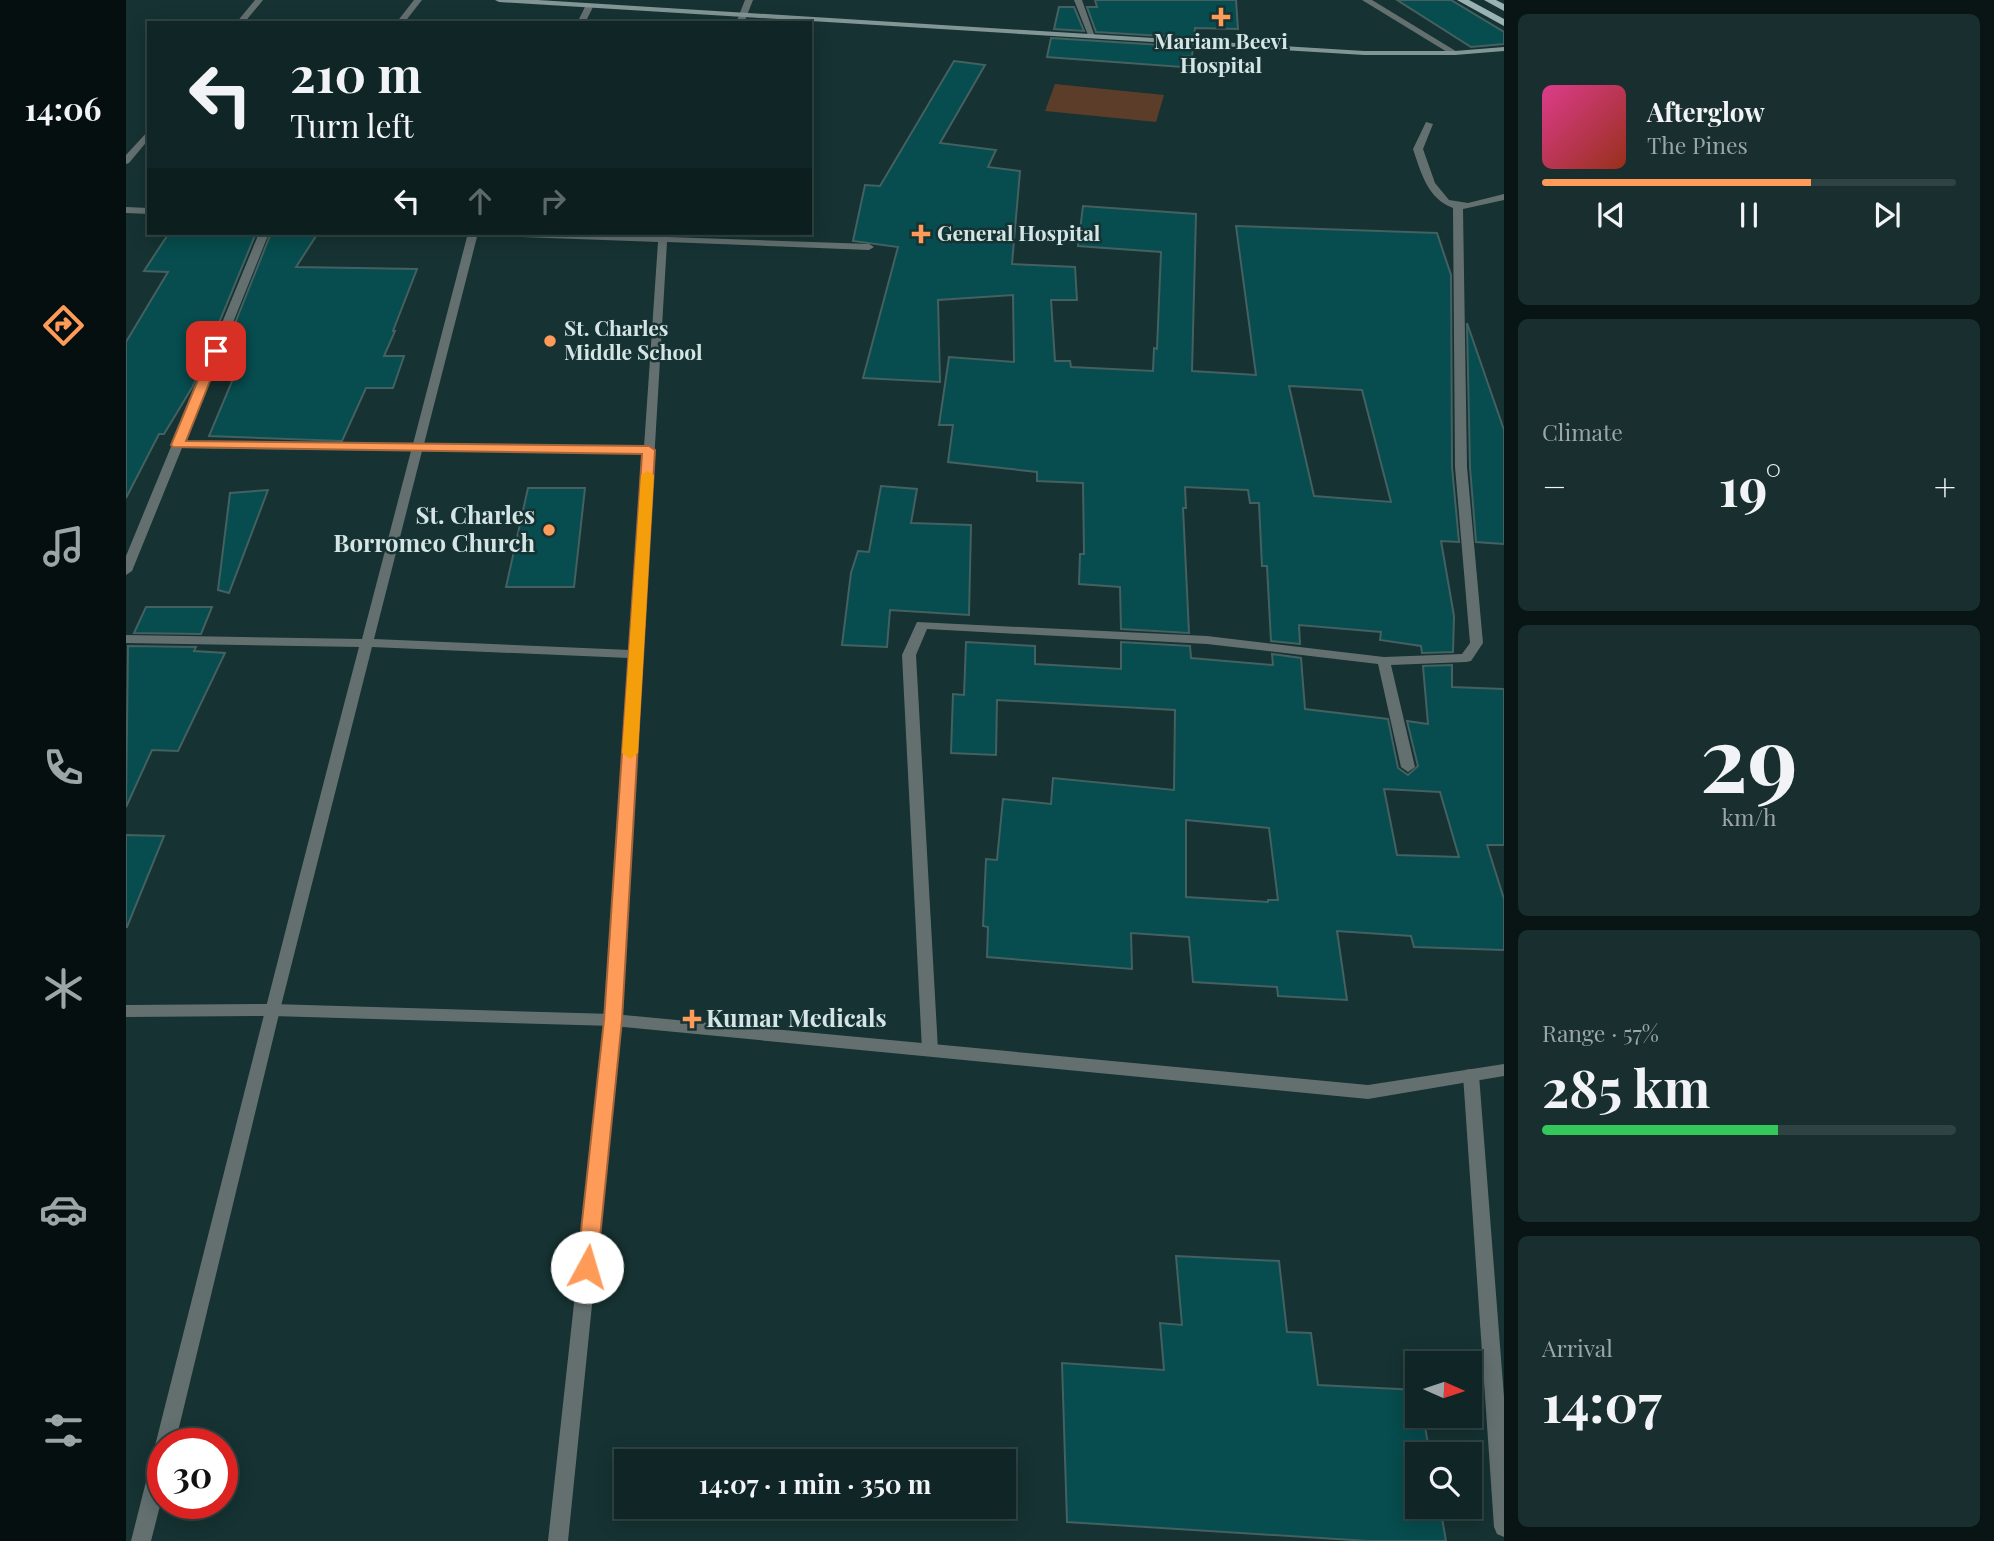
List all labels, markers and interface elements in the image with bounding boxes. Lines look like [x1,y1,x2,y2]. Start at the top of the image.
marker: Mariam Beevi Hospital [1211,7,1231,27]
place label: Mariam Beevi Hospital [1154,26,1288,78]
text: 210 m [290,40,422,105]
icon: left [175,49,266,140]
text: 14:06 [24,86,102,129]
text: Afterglow [1647,94,1765,129]
text: Turn left [290,103,414,146]
text: The Pines [1647,129,1748,160]
icon: left [388,182,426,220]
icon: ahead [461,182,499,220]
icon: right [534,182,572,220]
icon: previous [1592,196,1630,234]
icon: pause [1730,196,1768,234]
icon: next [1868,196,1906,234]
place label: General Hospital [937,218,1101,246]
marker: General Hospital [911,224,931,244]
icon: directions [39,301,88,350]
place label: St. Charles Middle School [564,313,703,365]
pin [186,321,246,381]
icon: arrive [197,332,235,370]
marker: St. Charles Middle School [542,333,558,349]
text: Climate [1542,416,1623,447]
text: 19° [1719,451,1782,520]
text: − [1542,460,1567,511]
text: + [1934,460,1956,511]
place label: St. Charles Borromeo Church [333,498,535,558]
icon: music [39,522,88,571]
marker: St. Charles Borromeo Church [541,522,557,538]
text: 29 [1700,695,1798,816]
icon: phone [39,743,88,792]
text: km/h [1721,801,1777,832]
icon: climate [39,964,88,1013]
place label: Kumar Medicals [706,1001,887,1033]
marker: Kumar Medicals [684,1011,700,1027]
text: Range · 57% [1542,1017,1659,1048]
text: 285 km [1542,1052,1710,1121]
icon: car [39,1185,88,1234]
position arrow [550,1230,624,1304]
text: Arrival [1542,1332,1613,1363]
north arrow [1405,1351,1482,1428]
map controls [1405,1351,1482,1519]
text: 14:07 [1542,1367,1662,1436]
icon: filters [39,1406,88,1455]
speed limit sign: 30 [147,1428,238,1519]
button: search [1405,1442,1482,1519]
text: 14:07 · 1 min · 350 m [699,1466,931,1501]

